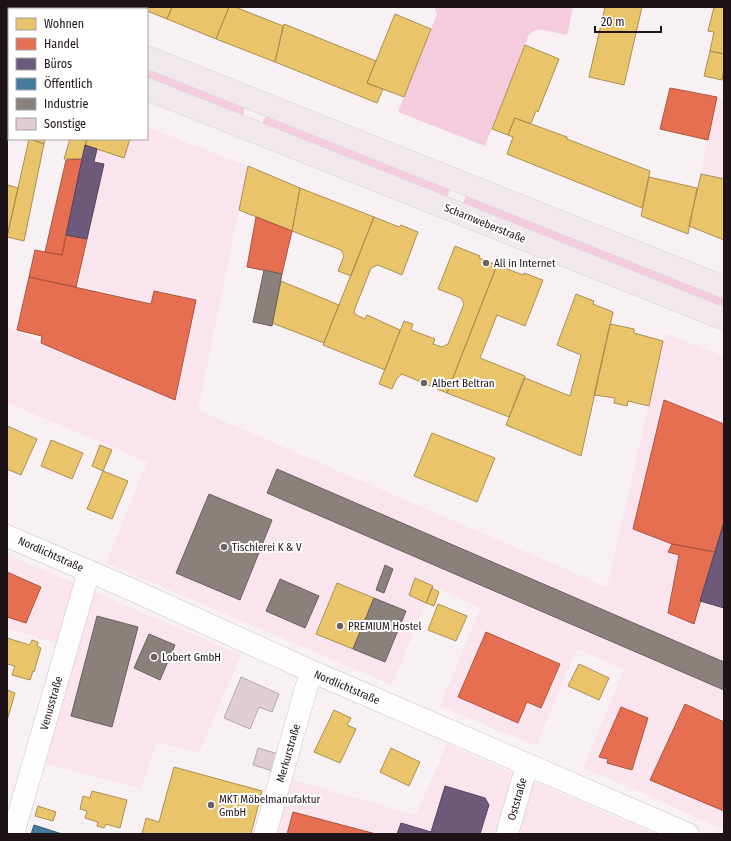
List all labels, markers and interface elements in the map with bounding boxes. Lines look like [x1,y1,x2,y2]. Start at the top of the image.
legend [8,8,148,140]
scale bar [595,8,661,34]
text: 20 m [601,15,625,29]
text: Wohnen [44,17,84,31]
text: Handel [44,37,79,51]
text: Büros [44,57,72,71]
text: Öffentlich [44,75,92,91]
text: Industrie [44,97,88,111]
text: Sonstige [44,117,86,131]
street label: Scharnweberstraße [442,201,528,246]
place label: All in Internet [494,257,556,270]
marker: All in Internet [481,258,491,268]
place label: Albert Beltran [432,377,495,390]
marker: Albert Beltran [419,378,429,388]
street label: Nordlichtstraße [16,534,85,575]
place label: Tischlerei K & V [232,541,302,554]
marker: Tischlerei K & V [219,542,229,552]
place label: PREMIUM Hostel [348,620,421,633]
marker: PREMIUM Hostel [335,621,345,631]
place label: Lobert GmbH [162,651,221,664]
marker: Lobert GmbH [149,652,159,662]
street label: Nordlichtstraße [312,668,382,707]
street label: Venusstraße [38,675,65,732]
street label: Merkurstraße [274,722,303,784]
street label: Oststraße [505,776,530,822]
place label: MKT Möbelmanufaktur GmbH [219,793,321,819]
marker: MKT Möbelmanufaktur GmbH [206,800,216,810]

